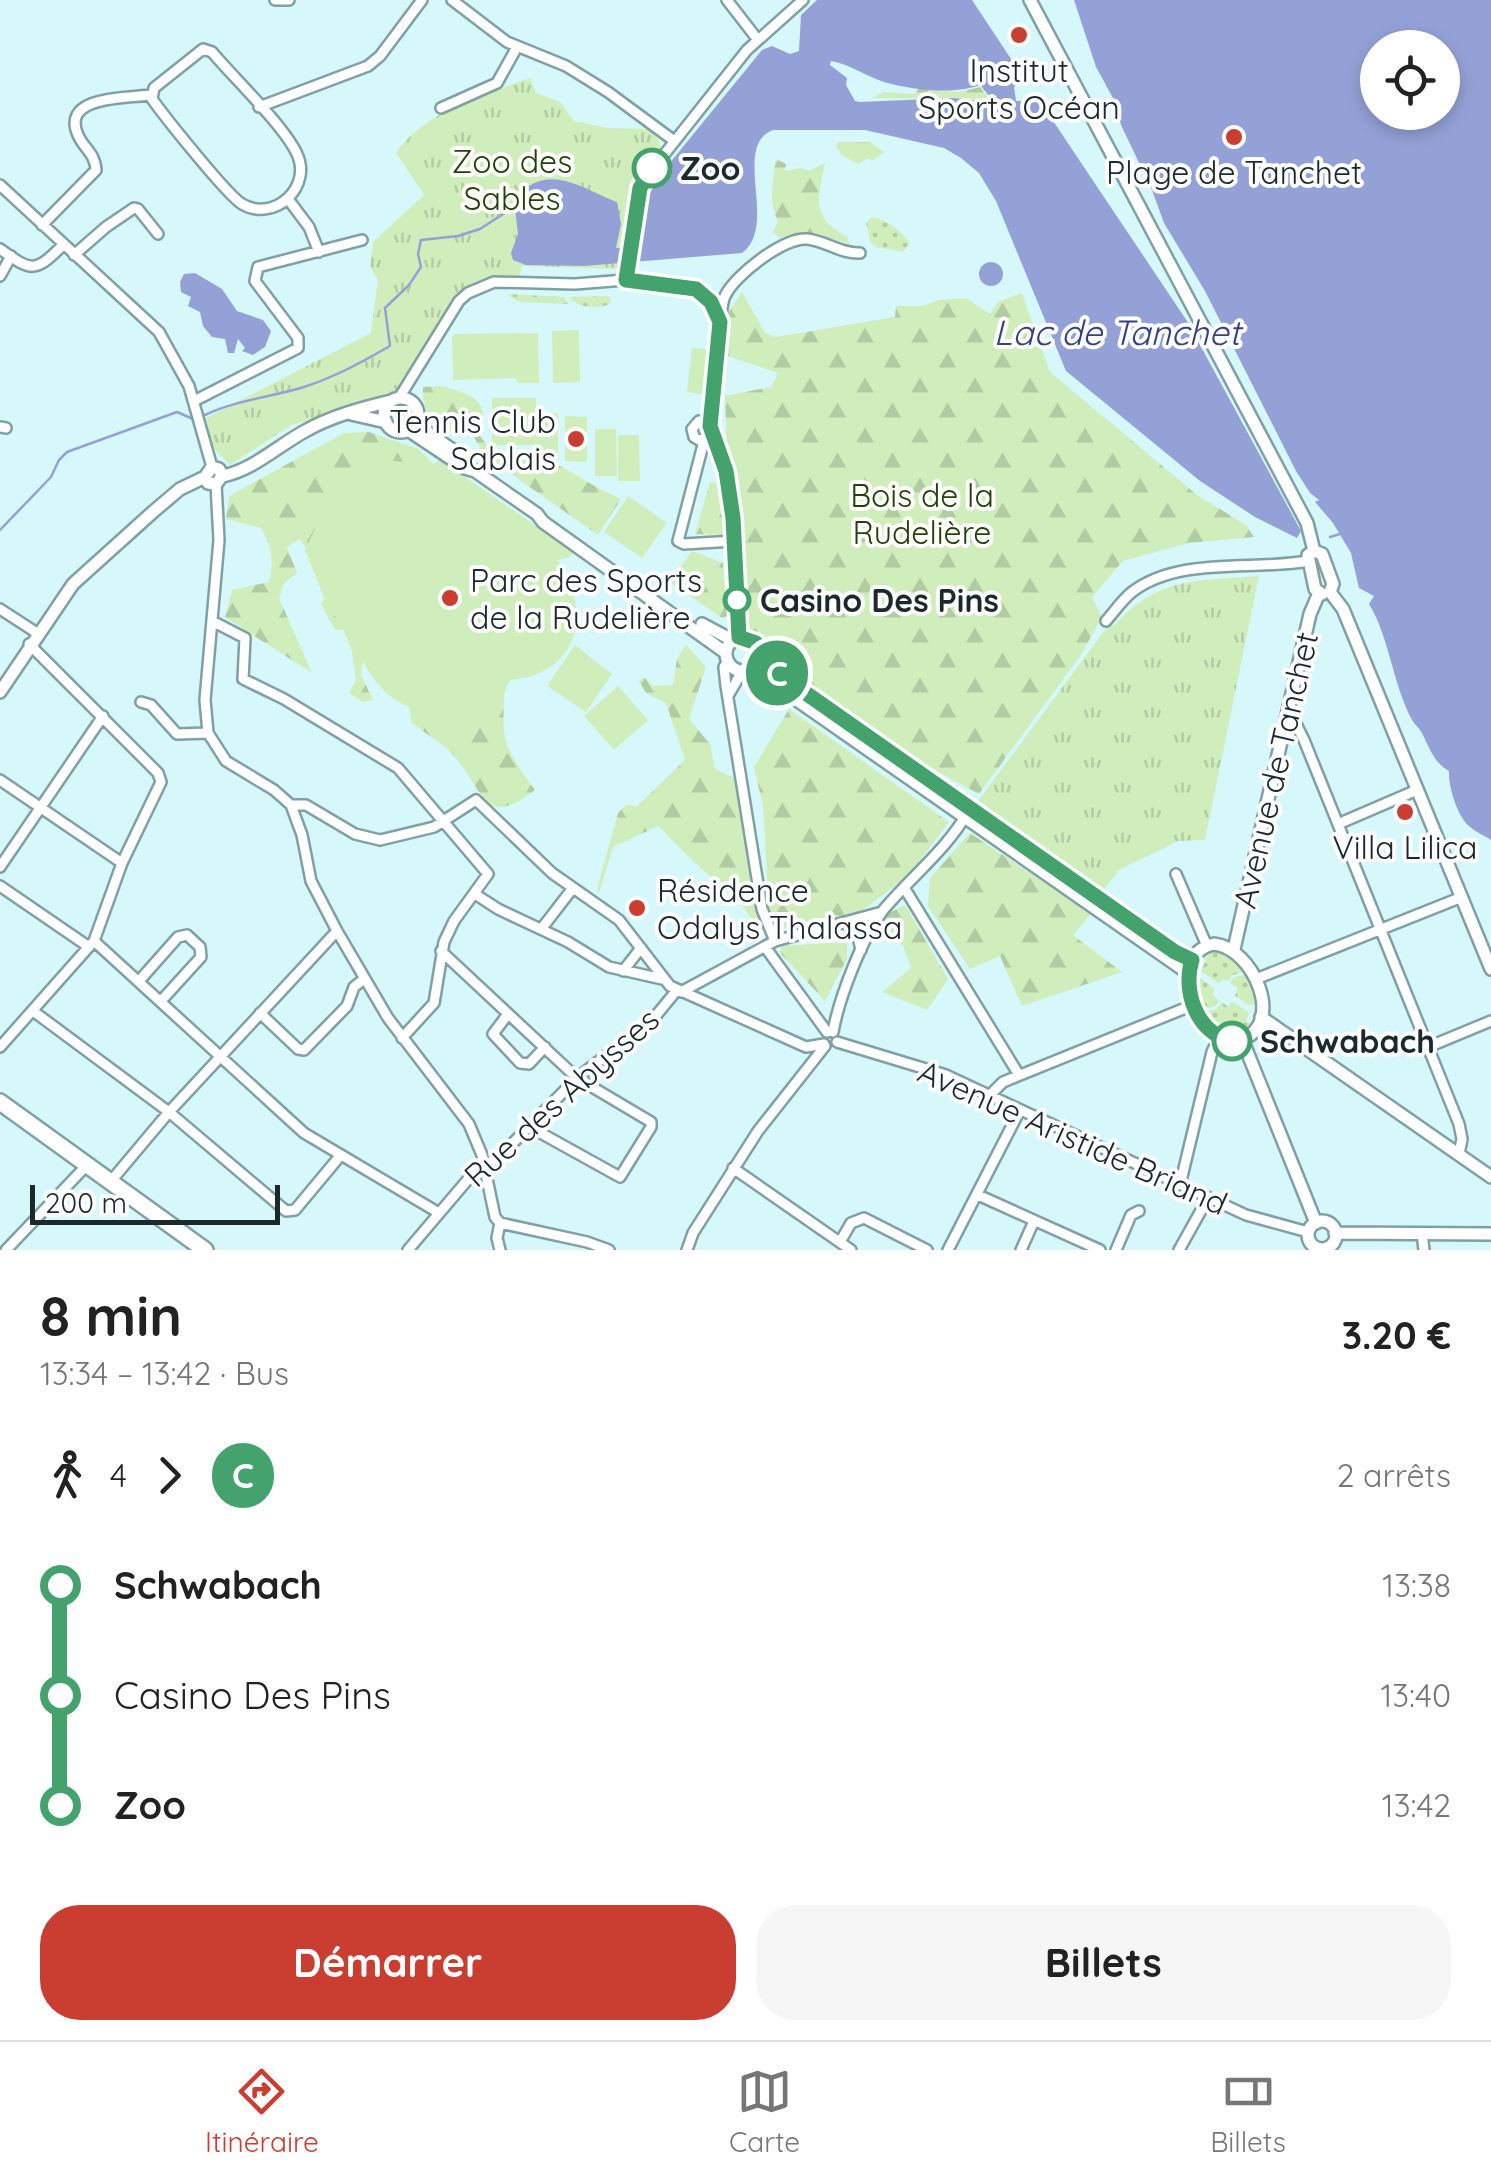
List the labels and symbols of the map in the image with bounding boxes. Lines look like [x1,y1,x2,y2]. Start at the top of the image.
marker: Institut Sports Océan [1008,24,1030,46]
place label: Institut Sports Océan [918,50,1120,127]
marker: Plage de Tanchet [1223,126,1245,148]
park label: Zoo des Sables [452,141,572,218]
place label: Zoo [680,148,741,188]
marker: Zoo [633,149,671,187]
place label: Plage de Tanchet [1106,152,1362,192]
water label: Lac de Tanchet [994,310,1245,354]
place label: Tennis Club Sablais [389,401,556,478]
marker: Tennis Club Sablais [565,428,587,450]
park label: Bois de la Rudelière [850,475,994,552]
place label: Parc des Sports de la Rudelière [470,560,702,637]
place label: Casino Des Pins [760,580,999,620]
marker: Parc des Sports de la Rudelière [439,587,461,609]
marker: Casino Des Pins [724,587,750,613]
street label: Avenue de Tanchet [1224,628,1326,912]
line badge: C [744,640,810,706]
marker: Villa Lilica [1394,801,1416,823]
place label: Villa Lilica [1332,827,1478,867]
place label: Résidence Odalys Thalassa [657,870,902,947]
marker: Résidence Odalys Thalassa [626,897,648,919]
street label: Rue des Abysses [455,999,667,1195]
place label: Schwabach [1260,1021,1435,1061]
marker: Schwabach [1213,1022,1251,1060]
street label: Avenue Aristide Briand [912,1051,1234,1223]
scale bar [30,1180,280,1224]

